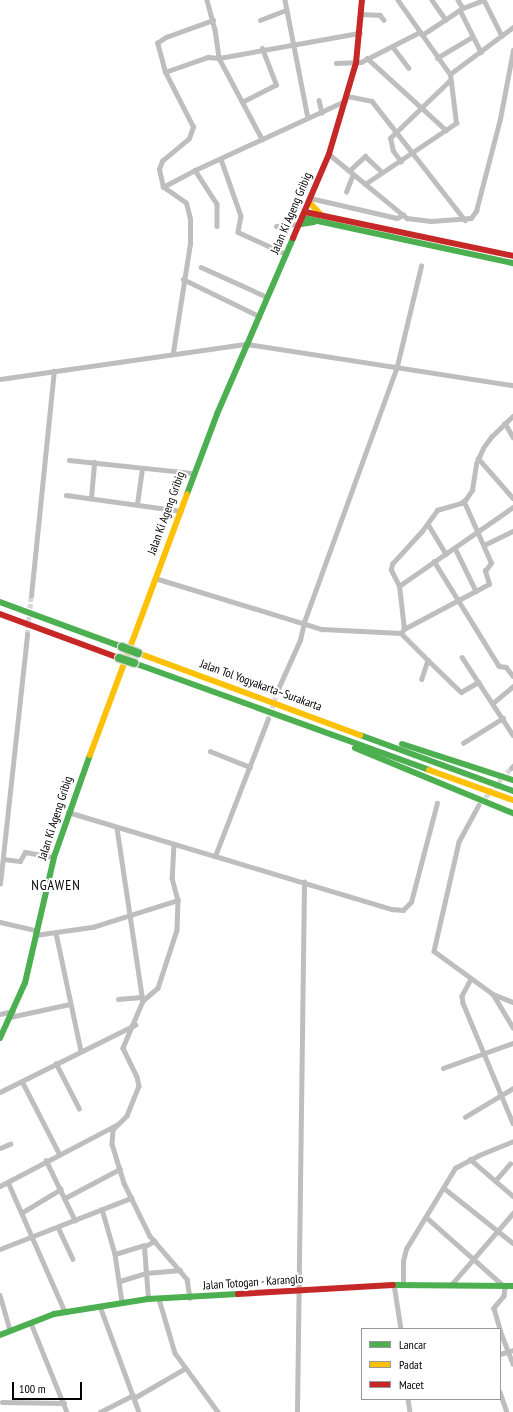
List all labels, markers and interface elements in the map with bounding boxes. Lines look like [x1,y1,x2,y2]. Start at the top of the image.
street label: Jalan Ki Ageng Gribig [267,170,315,256]
street label: Jalan Ki Ageng Gribig [144,469,188,557]
street label: Jalan Tol Yogyakarta–Surakarta [198,656,324,714]
street label: Jalan Ki Ageng Gribig [35,774,75,862]
district label: NGAWEN [31,877,81,893]
street label: Jalan Totogan - Karanglo [202,1271,304,1293]
legend [361,1328,501,1400]
text: Lancar [399,1337,426,1352]
text: Padat [399,1357,422,1372]
scale bar [14,1374,84,1400]
text: Macet [399,1377,424,1392]
text: 100 m [19,1381,46,1396]

